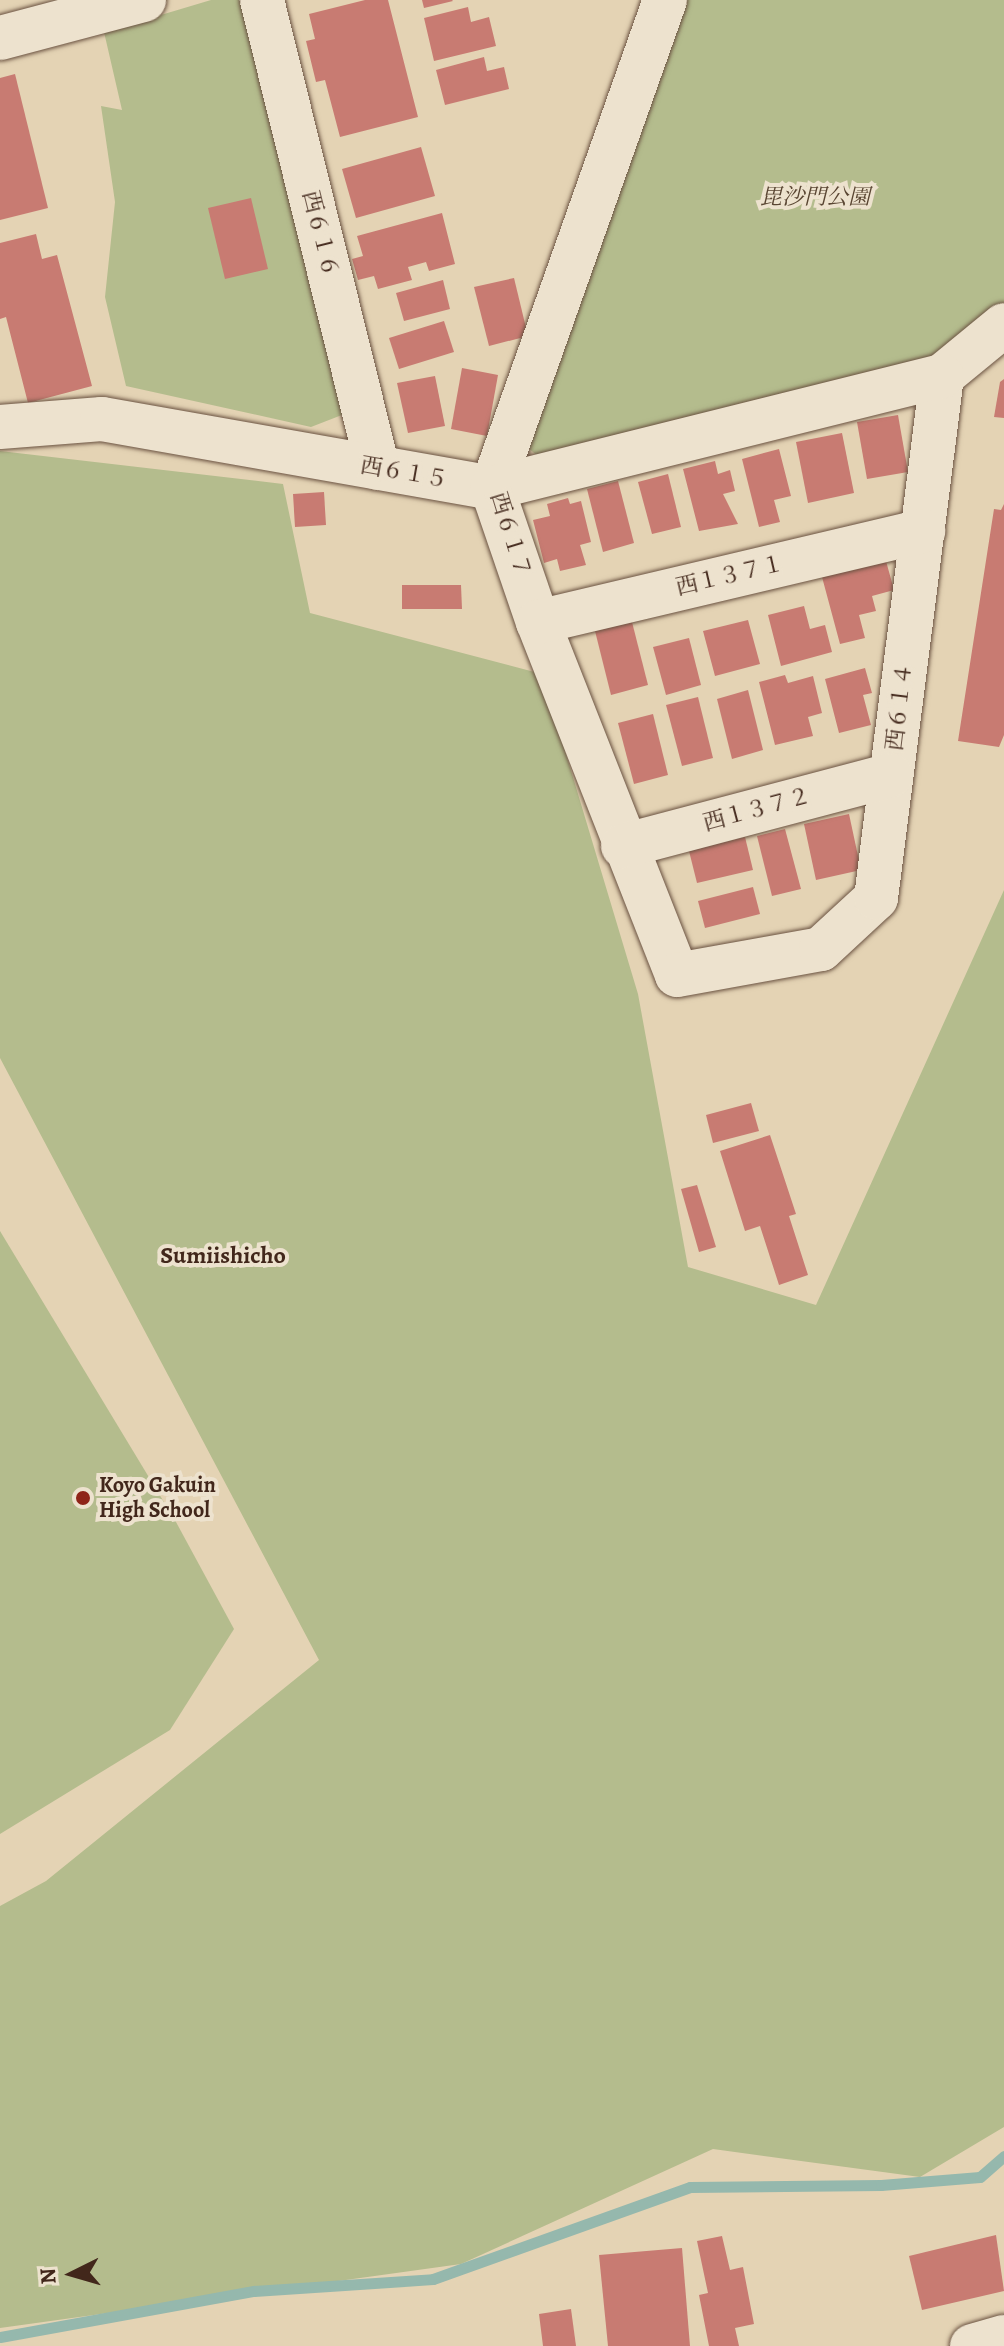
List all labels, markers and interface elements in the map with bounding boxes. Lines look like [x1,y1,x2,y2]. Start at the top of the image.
park label: 毘沙門公園 [760,185,870,211]
street label: 西６１６ [297,188,343,280]
street label: 西６１５ [358,452,450,494]
street label: 西６１７ [485,489,535,581]
street label: 西１３７１ [673,551,787,601]
street label: 西６１４ [882,662,918,752]
street label: 西１３７２ [700,783,814,837]
district label: Sumiishicho [160,1242,286,1270]
place label: Koyo Gakuin High School [99,1472,216,1524]
marker: Koyo Gakuin High School [74,1489,92,1507]
north arrow [32,2234,112,2314]
text: N [32,2267,64,2285]

